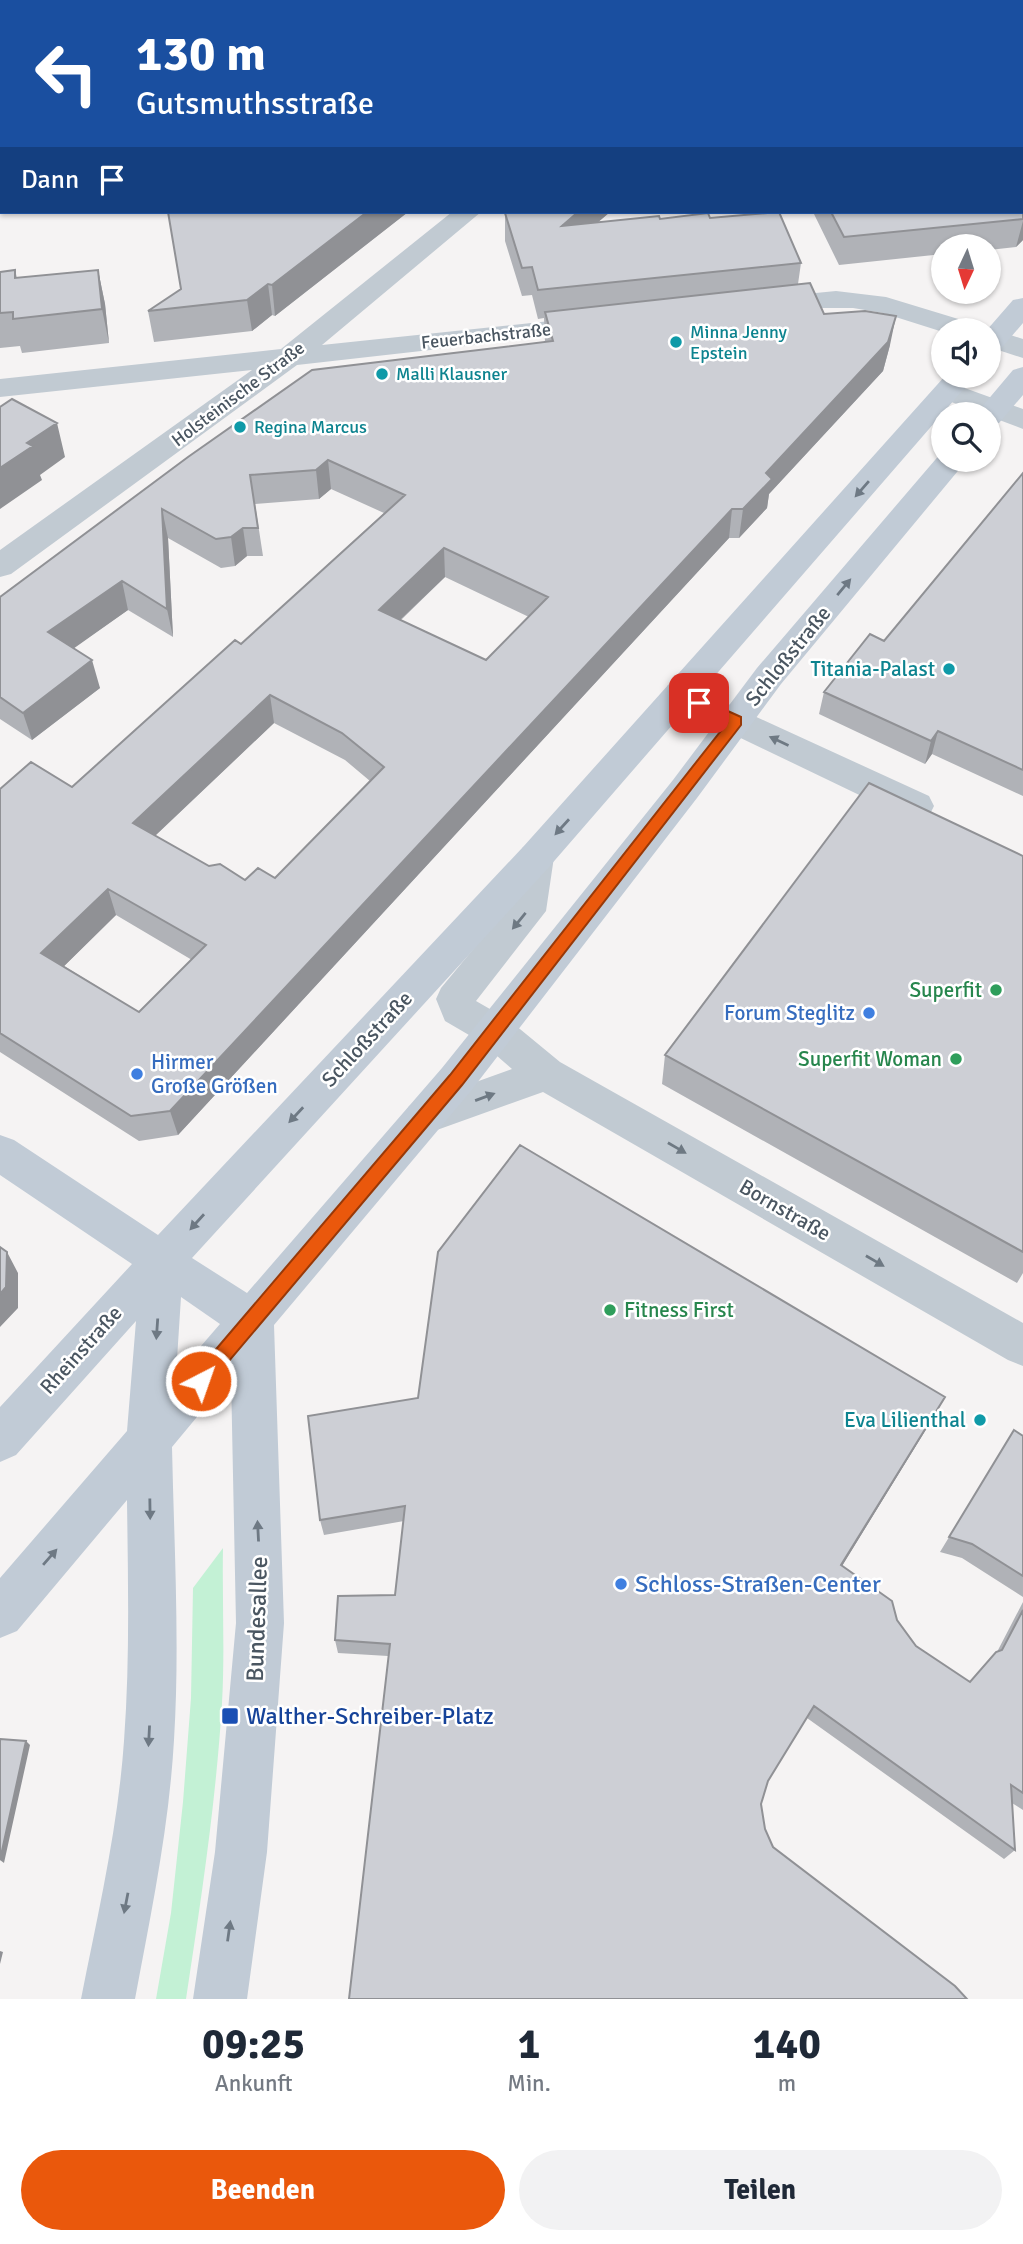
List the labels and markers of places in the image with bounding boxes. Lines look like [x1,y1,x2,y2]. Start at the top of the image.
place label: Minna Jenny Epstein [690,321,788,364]
marker: Minna Jenny Epstein [668,334,684,350]
place label: Malli Klausner [396,363,508,385]
marker: Malli Klausner [374,366,390,382]
place label: Regina Marcus [254,416,367,438]
marker: Regina Marcus [232,419,248,435]
place label: Titania-Palast [810,656,935,682]
marker: Titania-Palast [941,661,957,677]
pin [669,673,729,733]
place label: Superfit [909,977,982,1003]
marker: Superfit [988,982,1004,998]
place label: Forum Steglitz [724,1000,855,1026]
marker: Forum Steglitz [861,1005,877,1021]
place label: Superfit Woman [798,1046,942,1072]
place label: Hirmer Große Größen [151,1049,278,1099]
marker: Superfit Woman [948,1051,964,1067]
marker: Hirmer Große Größen [129,1066,145,1082]
place label: Fitness First [624,1297,734,1323]
marker: Fitness First [602,1302,618,1318]
place label: Eva Lilienthal [844,1407,966,1433]
marker: Eva Lilienthal [972,1412,988,1428]
place label: Schloss-Straßen-Center [635,1569,881,1599]
marker: Schloss-Straßen-Center [613,1576,629,1592]
place label: Walther-Schreiber-Platz [246,1701,494,1731]
marker: Walther-Schreiber-Platz [220,1706,240,1726]

